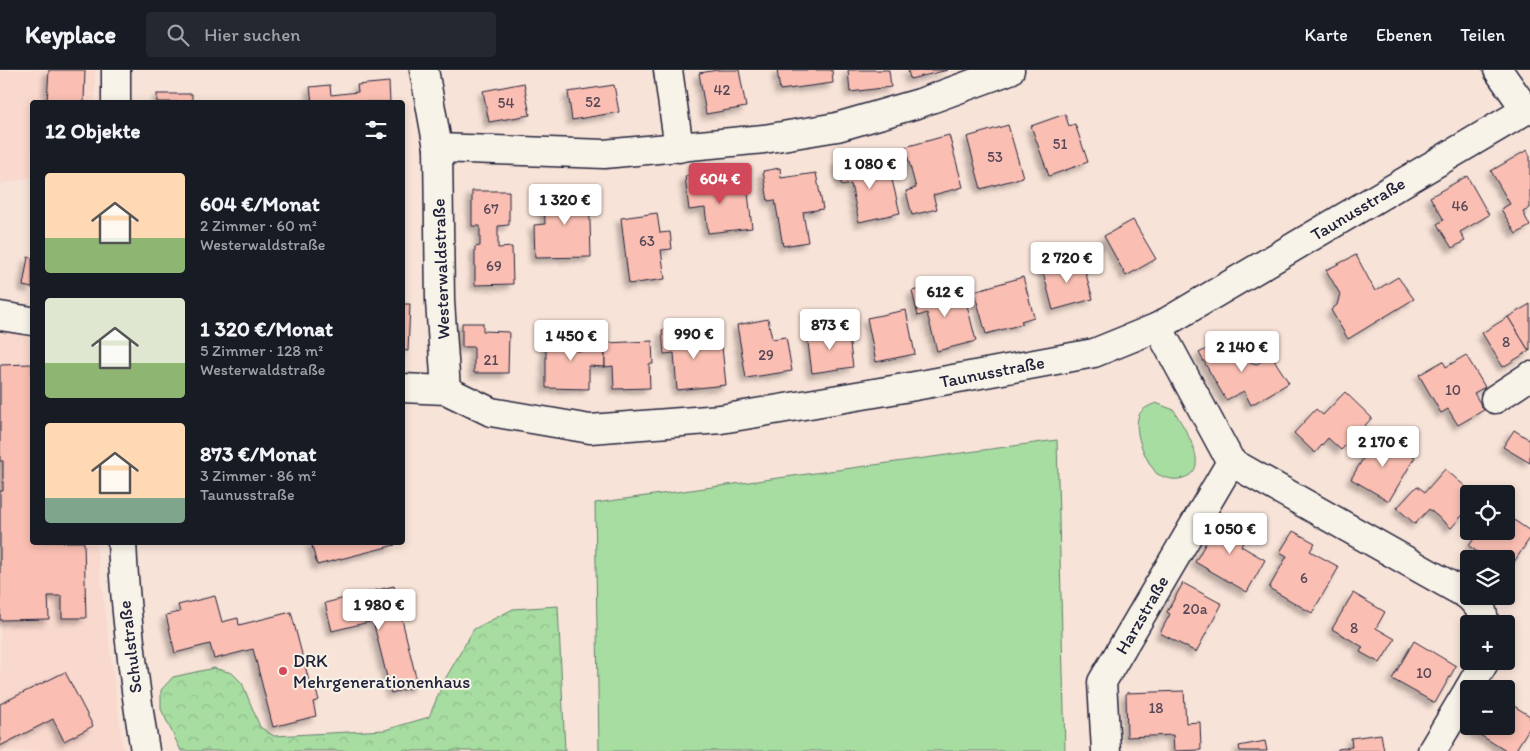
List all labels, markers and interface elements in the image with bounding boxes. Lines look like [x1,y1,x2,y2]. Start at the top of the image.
search box [146,12,496,57]
text: Keyplace [25,20,116,49]
icon: search [164,21,192,49]
text: Hier suchen [204,23,300,46]
text: Karte [1305,24,1348,46]
text: Ebenen [1376,24,1432,46]
text: Teilen [1460,24,1505,46]
house number: 42 [714,81,731,99]
house number: 52 [585,93,601,111]
house number: 54 [498,94,514,112]
icon: filters [362,116,390,144]
text: 12 Objekte [45,118,141,143]
house number: 51 [1053,135,1067,153]
pin: 1 080 € [824,148,916,190]
house number: 53 [987,148,1003,166]
text: 1 080 € [844,154,896,173]
pin: 604 € [685,162,755,205]
text: 604 € [700,169,740,188]
street label: Taunusstraße [1307,172,1409,246]
pin: 1 320 € [519,184,611,226]
text: 1 320 € [540,190,590,209]
text: 604 €/Monat [200,191,320,216]
icon: home [85,193,145,253]
house number: 46 [1452,197,1469,215]
street label: Westerwaldstraße [428,198,454,340]
house number: 67 [483,200,499,218]
text: 2 Zimmer · 60 m² [200,216,317,235]
house number: 63 [639,232,655,250]
text: Westerwaldstraße [200,235,325,254]
pin: 2 720 € [1021,242,1113,284]
text: 2 720 € [1042,248,1092,267]
house number: 69 [486,257,502,275]
pin: 612 € [910,276,980,318]
text: 612 € [926,282,964,301]
pin: 873 € [795,308,865,351]
text: 873 € [811,315,849,334]
text: 1 320 €/Monat [200,316,333,341]
icon: home [85,318,145,378]
pin: 990 € [659,318,729,360]
pin: 1 450 € [525,320,617,362]
text: 990 € [674,324,714,343]
text: 1 450 € [545,326,597,345]
pin: 2 140 € [1196,330,1288,373]
house number: 8 [1502,333,1510,351]
text: 2 140 € [1216,337,1268,356]
text: 5 Zimmer · 128 m² [200,341,323,360]
house number: 29 [758,346,774,364]
house number: 21 [484,351,498,369]
street label: Taunusstraße [938,351,1046,393]
text: Westerwaldstraße [200,360,325,379]
house number: 10 [1445,381,1461,399]
pin: 2 170 € [1337,426,1429,468]
text: 2 170 € [1358,432,1408,451]
text: 873 €/Monat [200,441,316,466]
icon: home [85,443,145,503]
text: 3 Zimmer · 86 m² [200,466,316,485]
text: Taunusstraße [200,485,295,504]
map controls [1460,485,1515,735]
button: locate [1460,485,1515,540]
pin: 1 050 € [1184,512,1276,555]
text: 1 050 € [1204,519,1256,538]
button: layers [1460,550,1515,605]
house number: 6 [1300,569,1308,587]
street label: Harzstraße [1111,572,1173,658]
pin: 1 980 € [333,588,425,631]
text: 1 980 € [354,595,404,614]
street label: Schulstraße [113,599,147,695]
house number: 20a [1183,600,1208,618]
button: + [1460,615,1515,670]
house number: 8 [1350,619,1358,637]
place label: DRK Mehrgenerationenhaus [293,650,470,693]
house number: 10 [1416,664,1432,682]
marker: DRK Mehrgenerationenhaus [277,665,289,677]
button: − [1460,680,1515,735]
house number: 18 [1148,699,1164,717]

